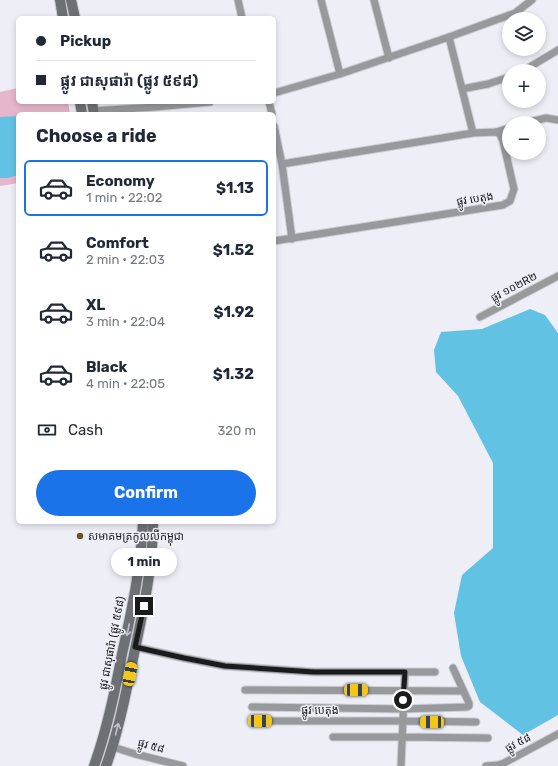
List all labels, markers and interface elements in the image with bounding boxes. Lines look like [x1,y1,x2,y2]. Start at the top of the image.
map controls [502,12,546,160]
button: layers [502,12,546,56]
text: Pickup [60,32,111,50]
button: + [502,64,546,108]
text: ផ្លូវ ជាសុផារ៉ា (ផ្លូវ ៥៩៨) [60,72,198,90]
button: − [502,116,546,160]
text: Choose a ride [36,125,157,147]
icon: car [38,170,74,206]
text: Economy [86,172,155,190]
text: $1.13 [216,179,254,197]
text: 1 min · 22:02 [86,190,162,205]
street label: ផ្លូវ បេតុង [456,190,495,212]
icon: car [38,232,74,268]
text: Comfort [86,234,149,252]
text: $1.52 [213,241,254,259]
text: 2 min · 22:03 [86,252,165,267]
street label: ផ្លូវ ១០២R២ [488,269,541,308]
icon: car [38,294,74,330]
text: XL [86,296,105,314]
text: $1.92 [214,303,254,321]
text: 3 min · 22:04 [86,314,165,329]
icon: car [38,356,74,392]
text: Black [86,358,127,376]
text: $1.32 [213,365,254,383]
text: 4 min · 22:05 [86,376,165,391]
icon: cash [36,419,58,441]
text: Cash [68,421,103,439]
text: 320 m [218,423,256,438]
button: Confirm [36,470,256,516]
place label: សមាគមត្រកូលលីកម្ពុជា [88,529,184,546]
marker: សមាគមត្រកូលលីកម្ពុជា [75,531,85,541]
callout: 1 min [111,548,177,576]
text: 1 min [127,554,161,569]
street label: ផ្លូវ ជាសុផារ៉ា (ផ្លូវ ៥៩៨) [97,595,131,691]
route end [135,597,153,615]
one-way arrow [123,623,131,636]
car [122,661,138,687]
car [344,684,368,696]
route start [394,691,412,709]
street label: ផ្លូវ បេតុង [301,704,339,720]
car [248,715,272,727]
car [420,716,444,728]
one-way arrow [114,723,122,736]
street label: ផ្លូវ ៥៨ [503,731,535,758]
street label: ផ្លូវ ៥៨ [135,736,166,759]

